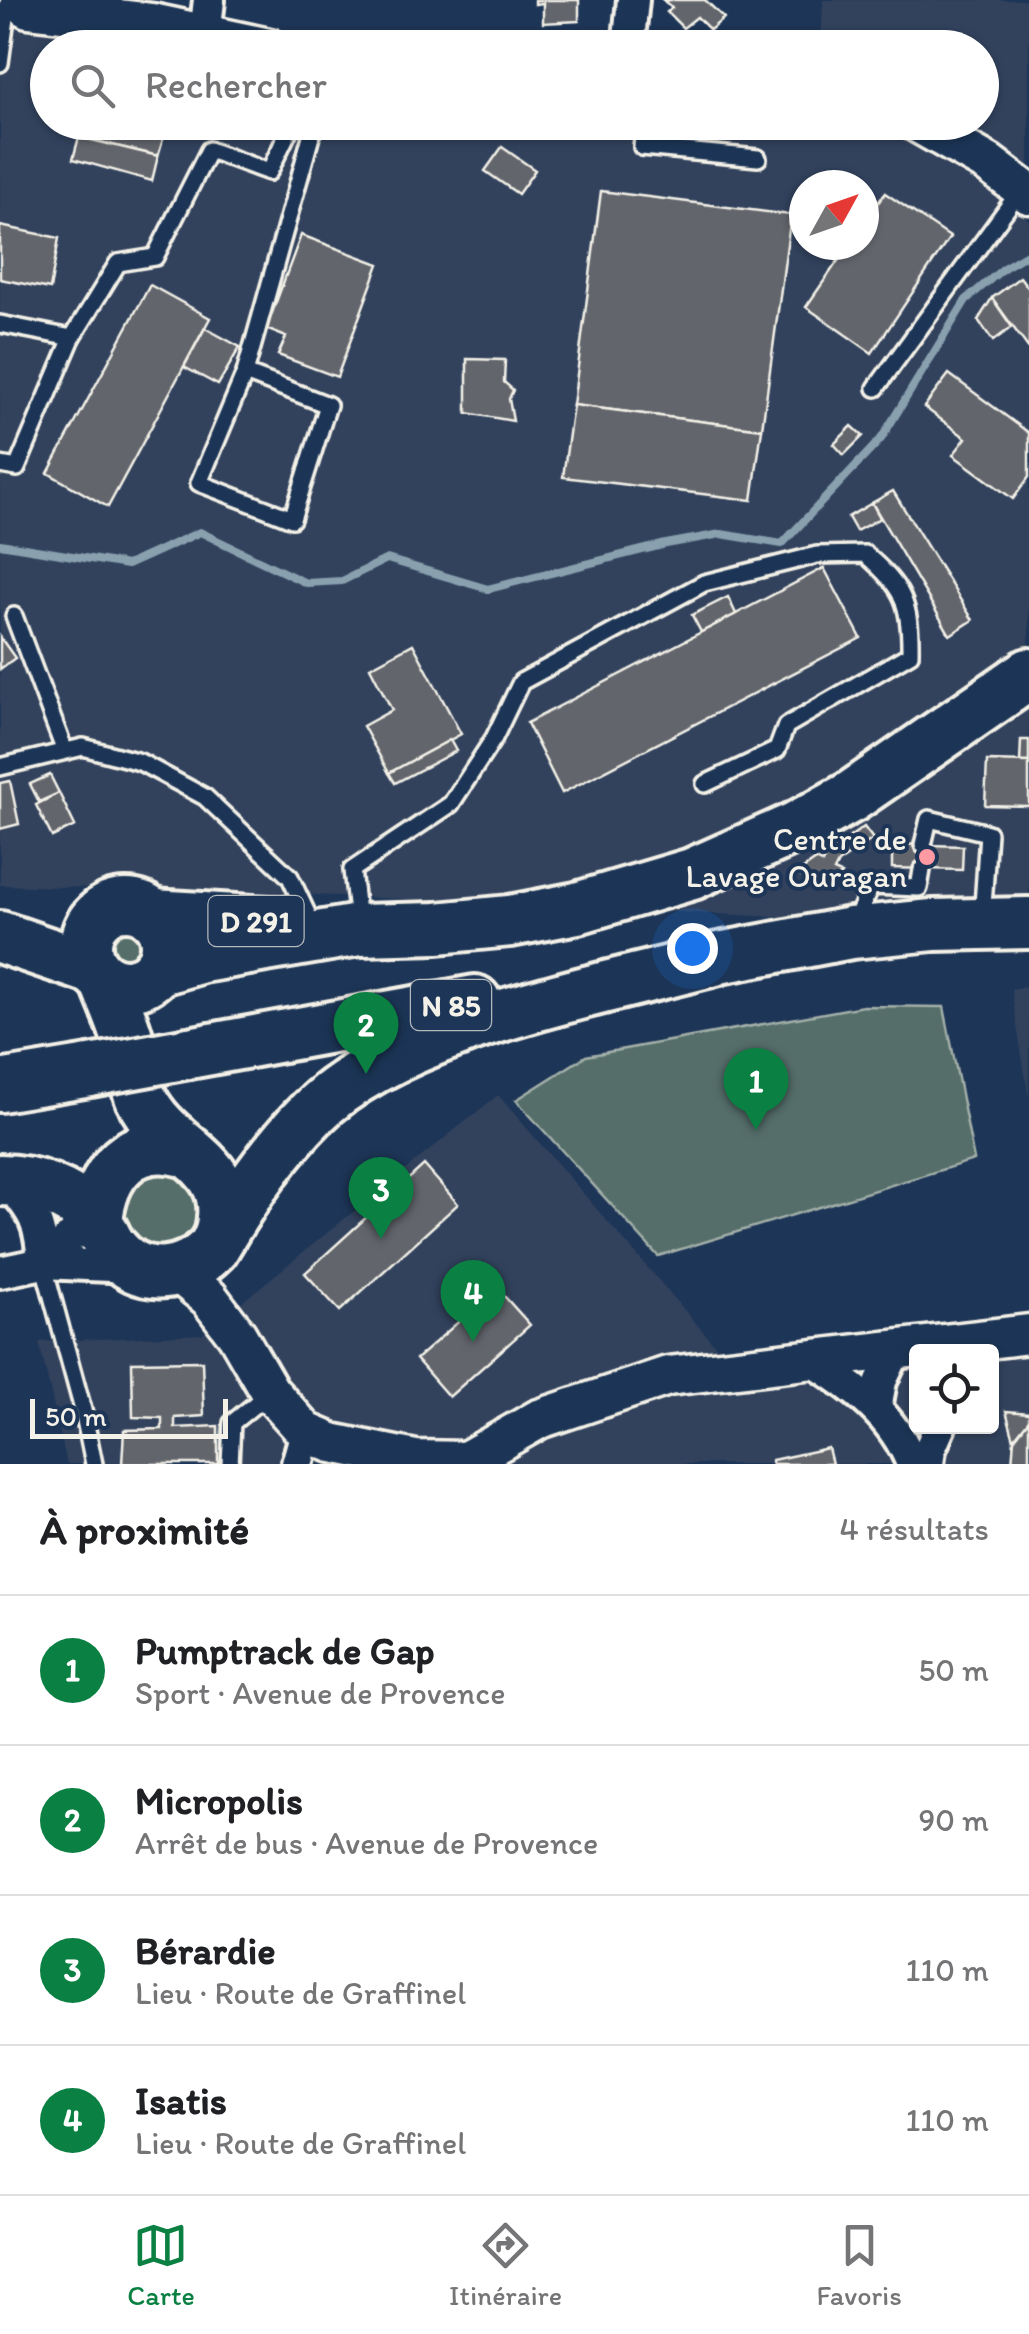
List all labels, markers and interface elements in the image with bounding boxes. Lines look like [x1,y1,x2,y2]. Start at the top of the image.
search box [30,30,999,140]
icon: search [65,58,120,113]
text: Rechercher [145,62,327,108]
north arrow [789,170,879,260]
place label: Centre de Lavage Ouragan [685,820,907,895]
marker: Centre de Lavage Ouragan [916,846,938,868]
road number: D 291 [208,896,304,946]
your location [667,923,718,974]
road number: N 85 [411,980,491,1030]
pin: 2 [334,992,398,1074]
pin: 1 [724,1048,788,1130]
pin: 3 [348,1156,414,1239]
pin: 4 [440,1260,506,1342]
map controls [909,1344,999,1434]
button: locate [909,1344,999,1434]
scale bar [30,1394,228,1438]
text: 50 m [45,1399,107,1433]
text: À proximité [40,1504,249,1555]
text: 4 résultats [839,1510,989,1548]
text: Pumptrack de Gap [135,1628,435,1674]
text: 1 [65,1651,80,1689]
text: 50 m [918,1651,989,1689]
text: Sport · Avenue de Provence [135,1674,506,1712]
text: Micropolis [135,1778,303,1824]
text: 2 [64,1801,81,1839]
text: 90 m [918,1801,989,1839]
text: Arrêt de bus · Avenue de Provence [135,1824,598,1862]
text: Bérardie [135,1928,276,1974]
text: 3 [64,1951,81,1989]
text: 110 m [905,1951,989,1989]
text: Lieu · Route de Graffinel [135,1974,466,2012]
text: Isatis [135,2078,227,2124]
text: 4 [63,2101,82,2139]
text: 110 m [905,2101,989,2139]
text: Lieu · Route de Graffinel [135,2124,466,2162]
tab: Carte [127,2218,195,2312]
tab: Itinéraire [449,2218,562,2312]
tab: Favoris [816,2218,902,2312]

